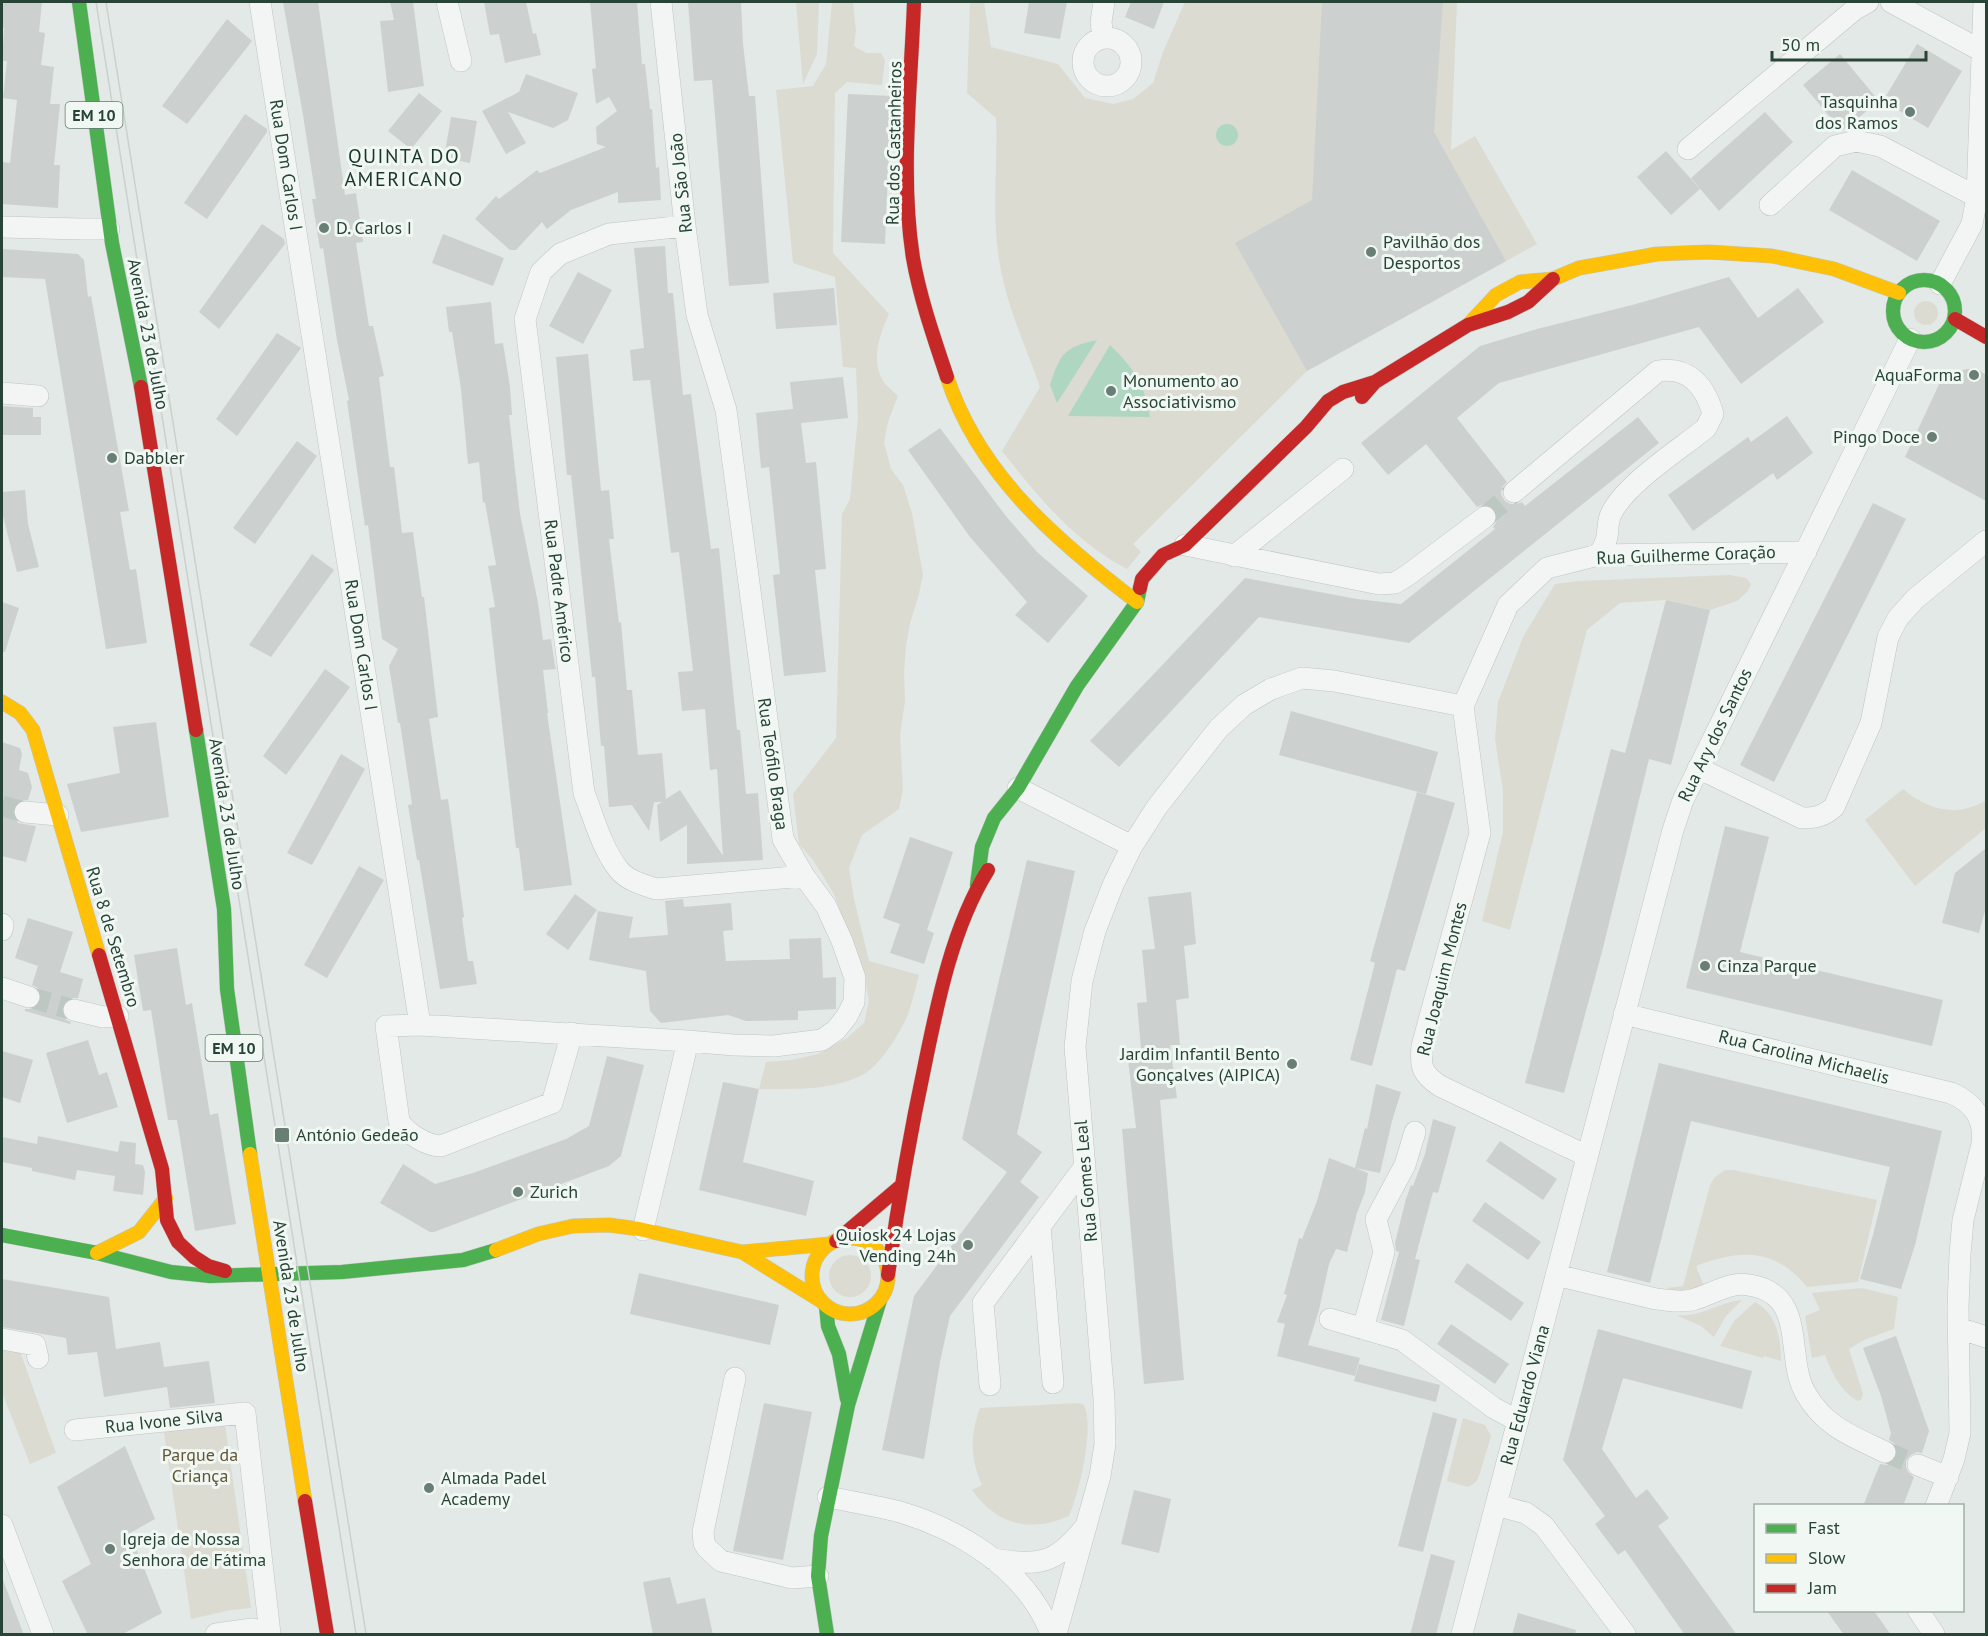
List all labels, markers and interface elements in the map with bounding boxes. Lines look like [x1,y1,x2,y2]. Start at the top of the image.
scale bar [1772,24,1926,62]
text: 50 m [1781,33,1820,56]
street label: Rua dos Castanheiros [881,61,906,225]
place label: Tasquinha dos Ramos [1815,90,1898,134]
street label: Rua Dom Carlos I [265,98,308,232]
road number: EM 10 [66,102,122,128]
marker: Tasquinha dos Ramos [1903,105,1917,119]
street label: Rua São João [664,132,697,234]
district label: QUINTA DO AMERICANO [344,143,464,192]
place label: D. Carlos I [336,216,412,239]
marker: D. Carlos I [317,221,331,235]
place label: Pavilhão dos Desportos [1383,230,1480,274]
marker: Pavilhão dos Desportos [1364,245,1378,259]
street label: Avenida 23 de Julho [123,256,174,411]
place label: AquaForma [1875,363,1962,386]
marker: AquaForma [1967,368,1981,382]
place label: Monumento ao Associativismo [1123,369,1239,413]
marker: Monumento ao Associativismo [1104,384,1118,398]
place label: Pingo Doce [1833,425,1920,448]
marker: Pingo Doce [1925,430,1939,444]
place label: Dabbler [124,446,185,469]
marker: Dabbler [105,451,119,465]
street label: Rua Padre Américo [539,518,580,664]
street label: Rua Guilherme Coração [1596,540,1776,569]
street label: Rua Dom Carlos I [340,578,383,712]
street label: Rua Ary dos Santos [1672,664,1757,805]
street label: Rua Teófilo Braga [753,696,794,832]
street label: Avenida 23 de Julho [204,736,251,891]
street label: Rua 8 de Setembro [81,864,146,1010]
street label: Rua Joaquim Montes [1411,900,1472,1058]
place label: Cinza Parque [1717,954,1817,977]
marker: Cinza Parque [1698,959,1712,973]
street label: Rua Carolina Michaelis [1716,1024,1892,1089]
road number: EM 10 [206,1035,262,1061]
place label: Jardim Infantil Bento Gonçalves (AIPICA) [1119,1042,1280,1086]
marker: Jardim Infantil Bento Gonçalves (AIPICA) [1285,1057,1299,1071]
street label: Rua Gomes Leal [1069,1118,1102,1243]
place label: António Gedeão [296,1123,419,1146]
marker: António Gedeão [273,1126,291,1144]
place label: Zurich [530,1180,578,1203]
marker: Zurich [511,1185,525,1199]
street label: Avenida 23 de Julho [268,1218,315,1373]
place label: Quiosk 24 Lojas Vending 24h [835,1223,956,1267]
marker: Quiosk 24 Lojas Vending 24h [961,1238,975,1252]
street label: Rua Eduardo Viana [1495,1322,1554,1468]
street label: Rua Ivone Silva [104,1403,224,1438]
park label: Parque da Criança [162,1443,238,1487]
place label: Almada Padel Academy [441,1466,547,1510]
marker: Almada Padel Academy [422,1481,436,1495]
legend [1754,1504,1964,1612]
text: Fast [1808,1516,1840,1539]
place label: Igreja de Nossa Senhora de Fátima [122,1527,266,1571]
marker: Igreja de Nossa Senhora de Fátima [103,1542,117,1556]
text: Slow [1808,1546,1846,1569]
text: Jam [1807,1576,1837,1599]

